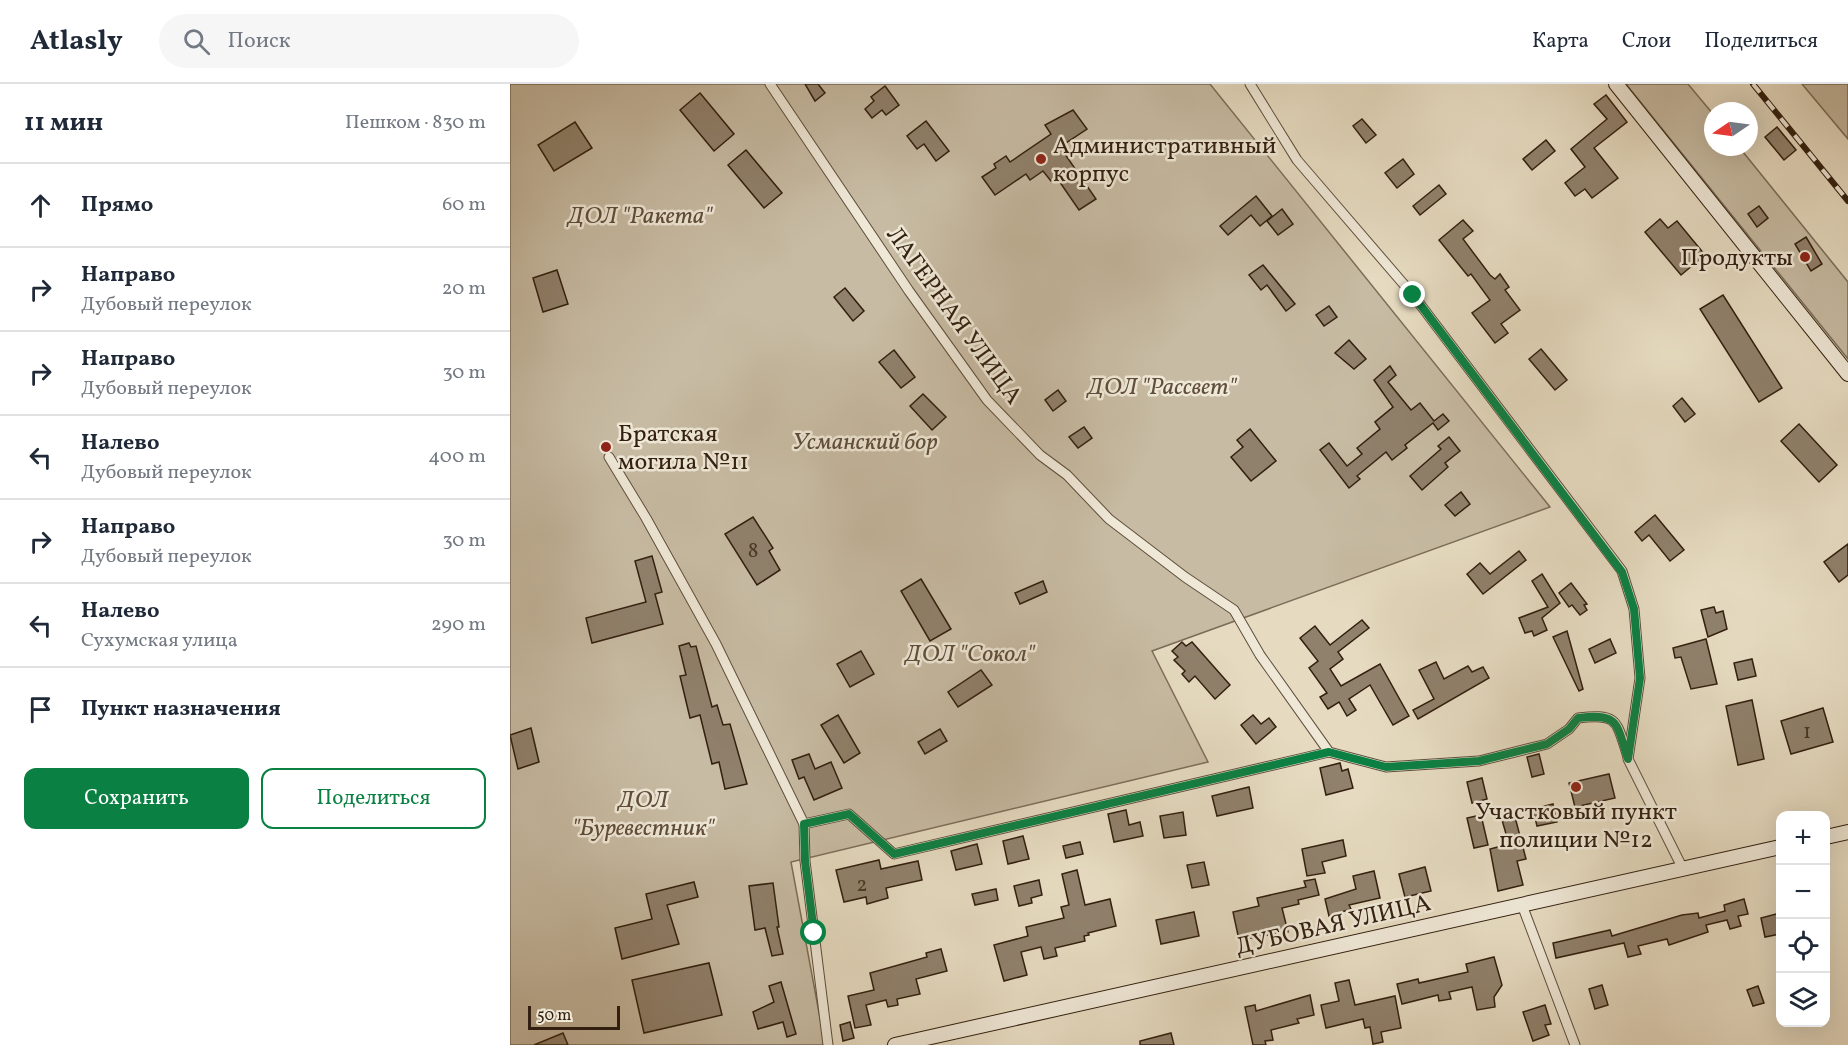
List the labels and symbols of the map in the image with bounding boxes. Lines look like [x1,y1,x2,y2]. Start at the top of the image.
north arrow [1704,102,1758,156]
place label: Административный корпус [1053,130,1276,192]
marker: Административный корпус [1034,152,1048,166]
park label: ДОЛ "Ракета" [566,200,713,234]
street label: ЛАГЕРНАЯ УЛИЦА [877,220,1030,412]
place label: Продукты [1681,242,1793,276]
marker: Продукты [1798,250,1812,264]
route end [1399,281,1425,307]
park label: ДОЛ "Рассвет" [1086,371,1237,405]
place label: Братская могила №11 [618,418,749,480]
park label: Усманский бор [793,426,937,460]
marker: Братская могила №11 [599,440,613,454]
house number: 8 [748,537,758,566]
park label: ДОЛ "Сокол" [903,638,1036,672]
house number: 1 [1803,718,1811,747]
marker: Участковый пункт полиции №12 [1569,780,1583,794]
park label: ДОЛ "Буревестник" [572,784,715,846]
place label: Участковый пункт полиции №12 [1475,796,1677,858]
house number: 2 [856,871,868,900]
street label: ДУБОВАЯ УЛИЦА [1232,887,1435,965]
route start [800,919,826,945]
scale bar [528,1003,620,1030]

